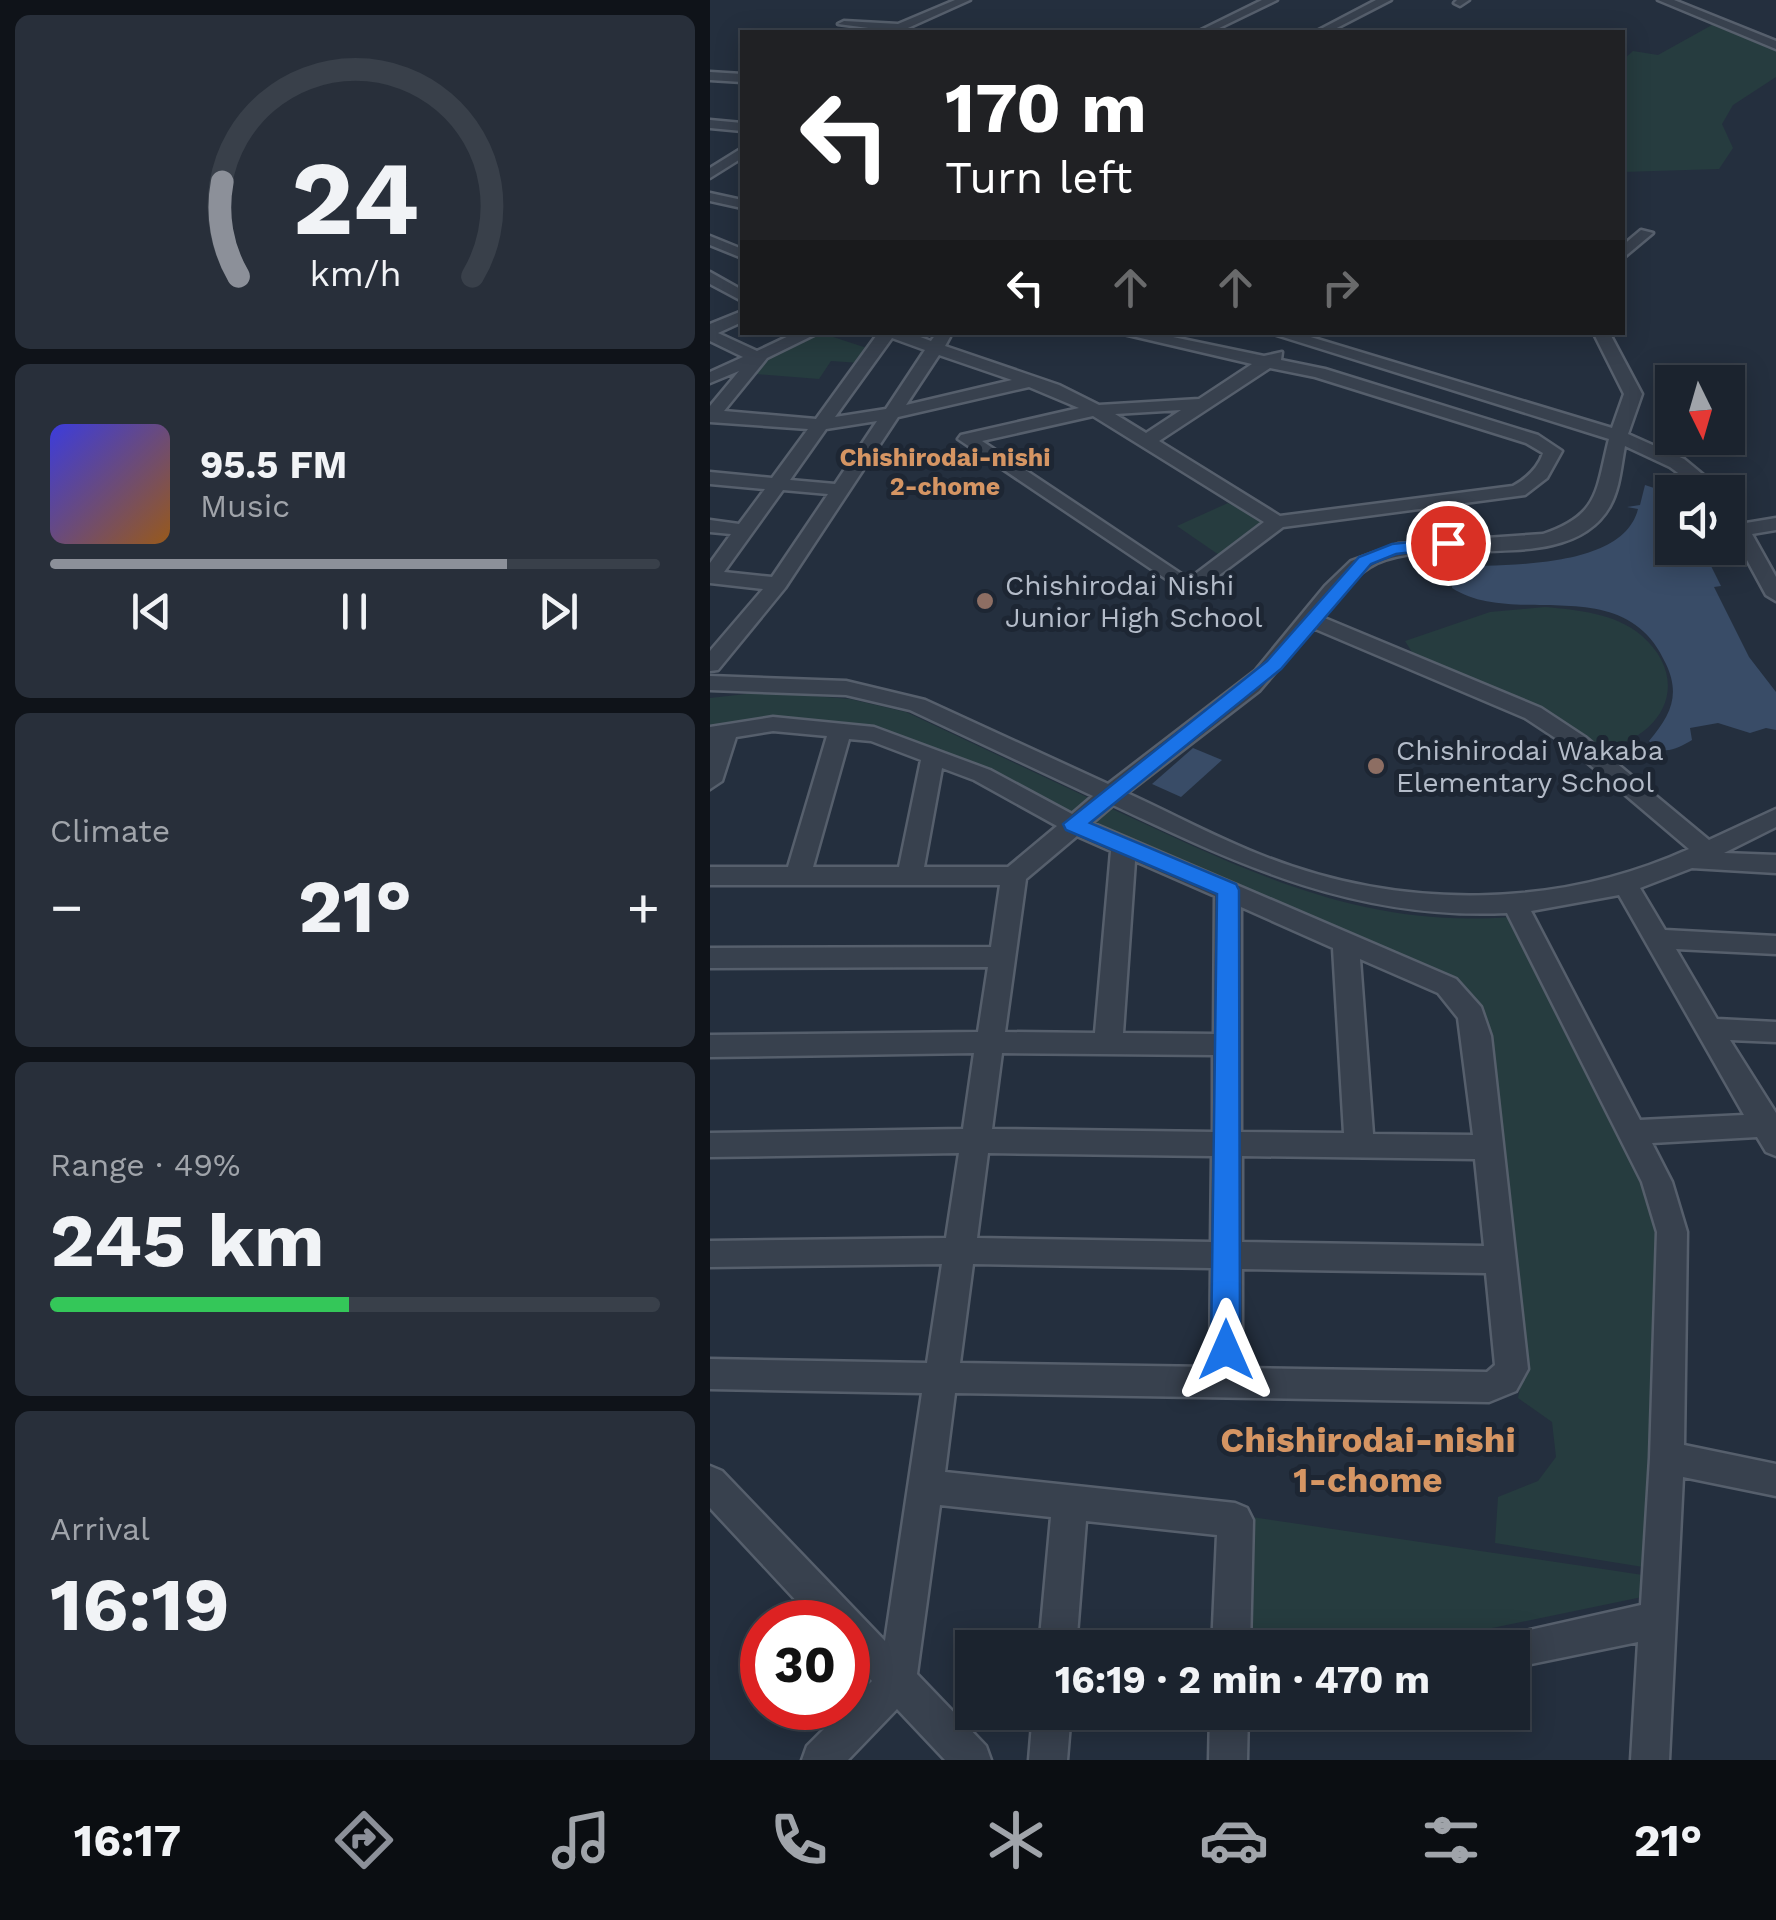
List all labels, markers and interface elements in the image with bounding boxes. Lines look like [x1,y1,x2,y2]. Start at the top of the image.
text: 170 m [945,67,1147,149]
icon: left [780,70,910,200]
text: 24 [291,137,419,259]
text: Turn left [945,151,1132,204]
text: km/h [309,253,401,295]
icon: left [998,260,1053,315]
icon: ahead [1103,260,1158,315]
icon: ahead [1208,260,1263,315]
icon: right [1313,260,1368,315]
north arrow [1655,365,1745,455]
map controls [1655,365,1745,565]
text: 95.5 FM [200,443,347,487]
district label: Chishirodai-nishi 2-chome [840,443,1050,501]
button: sound [1655,475,1745,565]
text: Music [200,487,290,525]
pin [1406,501,1491,586]
icon: arrive [1421,516,1476,571]
place label: Chishirodai Nishi Junior High School [1005,569,1263,634]
icon: previous [124,584,179,639]
icon: pause [327,584,382,639]
icon: next [531,584,586,639]
marker: Chishirodai Nishi Junior High School [974,590,996,612]
place label: Chishirodai Wakaba Elementary School [1396,734,1664,799]
marker: Chishirodai Wakaba Elementary School [1365,755,1387,777]
text: Climate [50,812,170,850]
text: 21° [298,862,412,950]
text: − [50,875,83,939]
text: + [627,875,660,939]
text: Range · 49% [50,1146,240,1184]
text: 245 km [50,1196,325,1284]
position arrow [1174,1298,1278,1402]
district label: Chishirodai-nishi 1-chome [1220,1419,1516,1501]
text: Arrival [50,1510,150,1548]
text: 16:19 [50,1560,230,1648]
speed limit sign: 30 [740,1600,870,1730]
text: 16:19 · 2 min · 470 m [1055,1658,1430,1702]
icon: directions [329,1805,399,1875]
icon: music [546,1805,616,1875]
icon: phone [764,1805,834,1875]
icon: climate [981,1805,1051,1875]
icon: car [1199,1805,1269,1875]
icon: filters [1416,1805,1486,1875]
text: 16:17 [74,1814,181,1867]
text: 21° [1634,1814,1702,1867]

